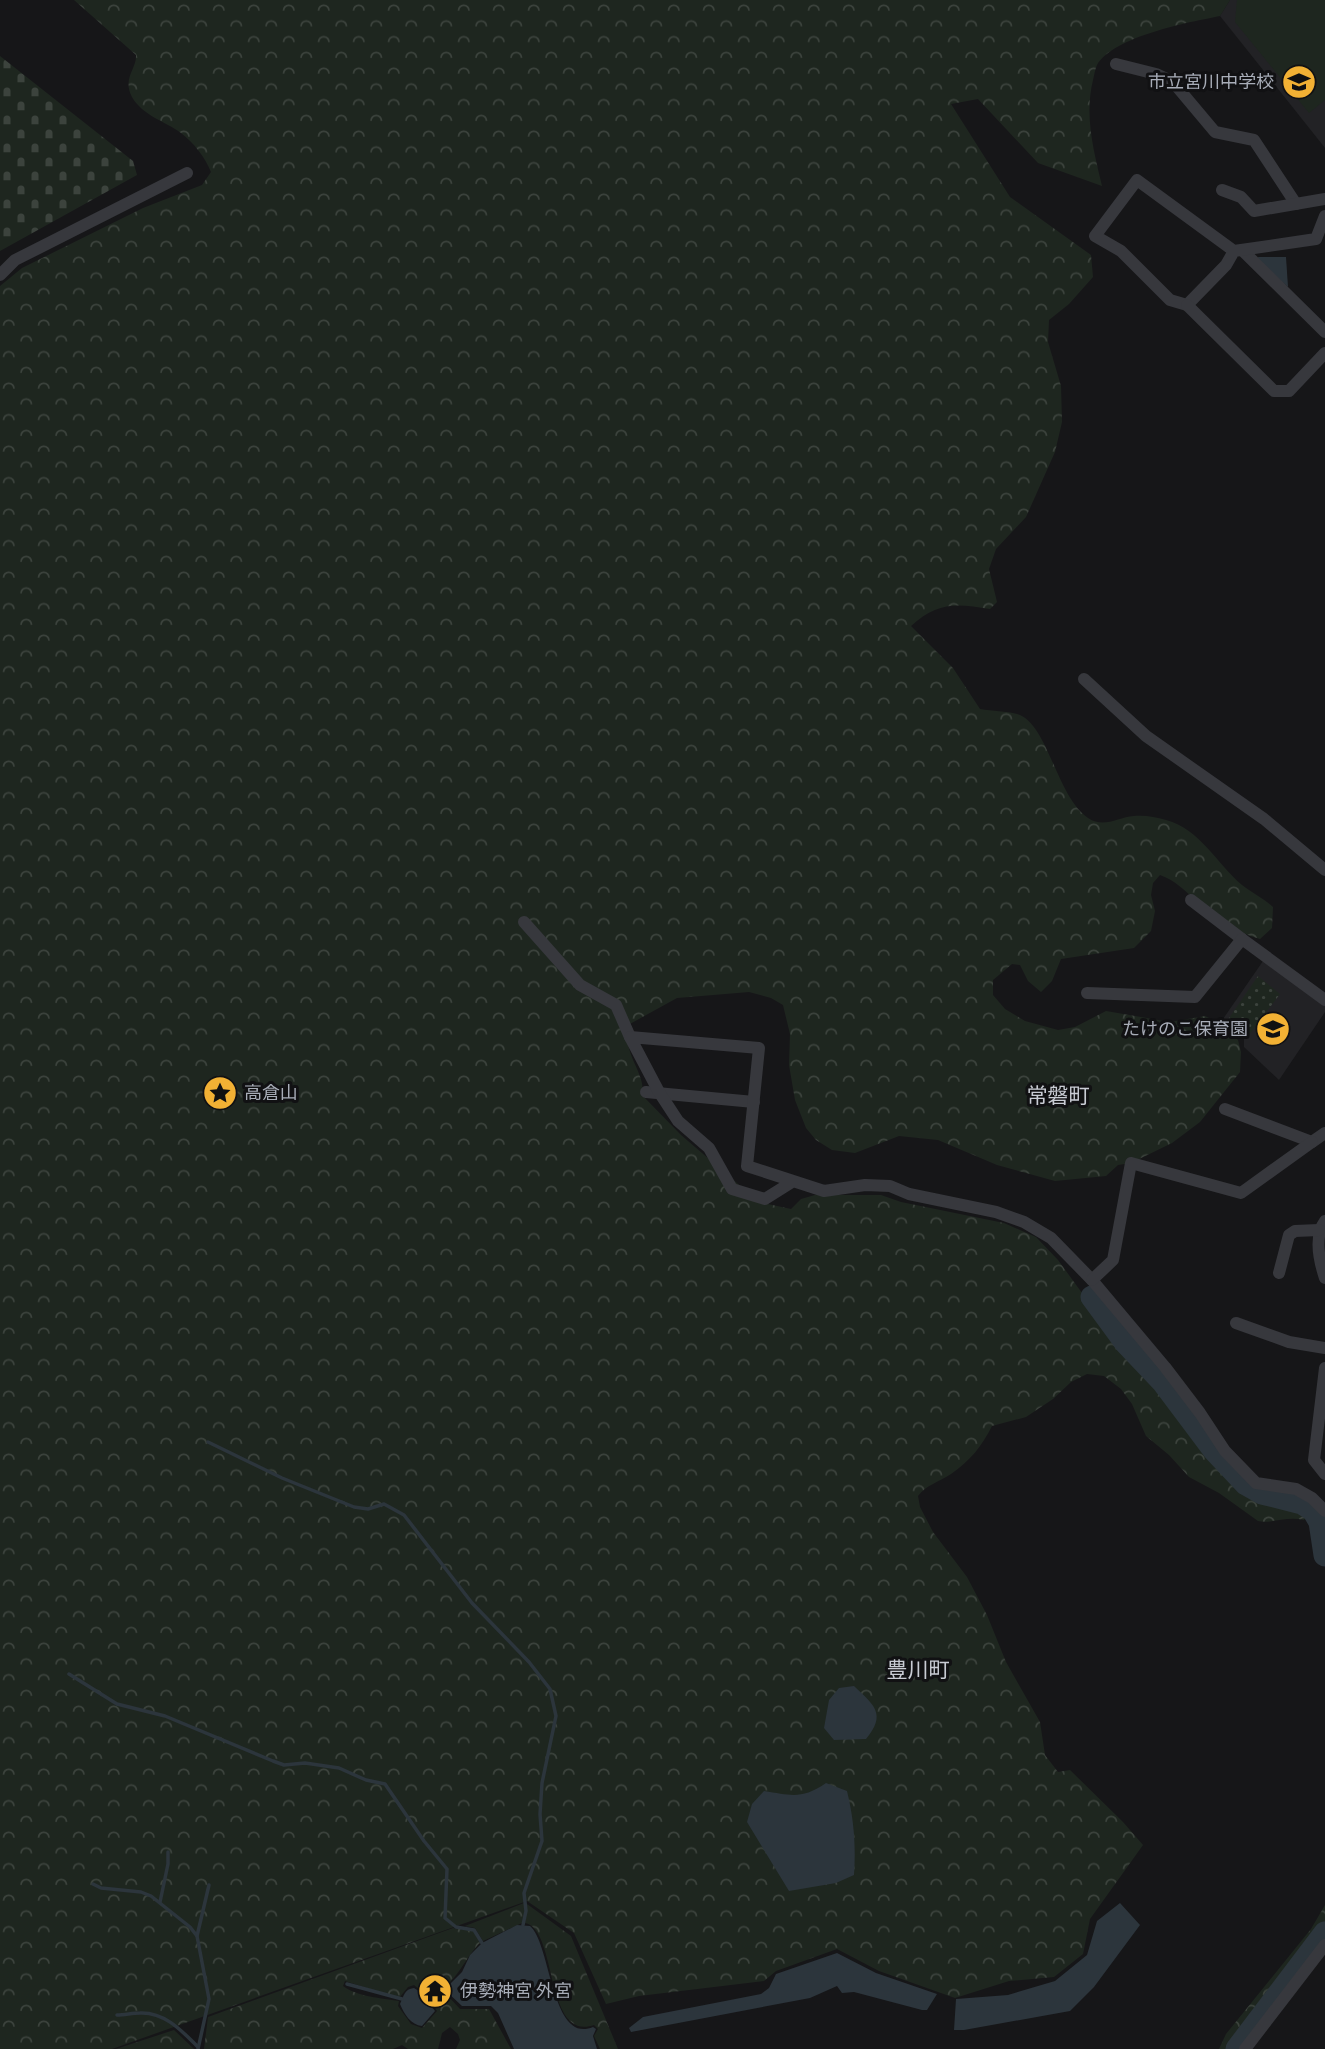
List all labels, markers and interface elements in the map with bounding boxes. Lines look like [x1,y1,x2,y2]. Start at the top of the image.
school or university icon: 市立宮川中学校 [1280,63,1318,101]
place label: 市立宮川中学校 [1148,70,1274,93]
school or university icon: たけのこ保育園 [1254,1010,1292,1048]
place label: たけのこ保育園 [1122,1017,1248,1040]
place icon: 高倉山 [201,1074,239,1112]
place label: 高倉山 [244,1081,298,1104]
district label: 常磐町 [1027,1082,1090,1109]
district label: 豊川町 [887,1656,950,1683]
temple icon: 伊勢神宮 外宮 [416,1972,454,2010]
place label: 伊勢神宮 外宮 [460,1979,572,2002]

